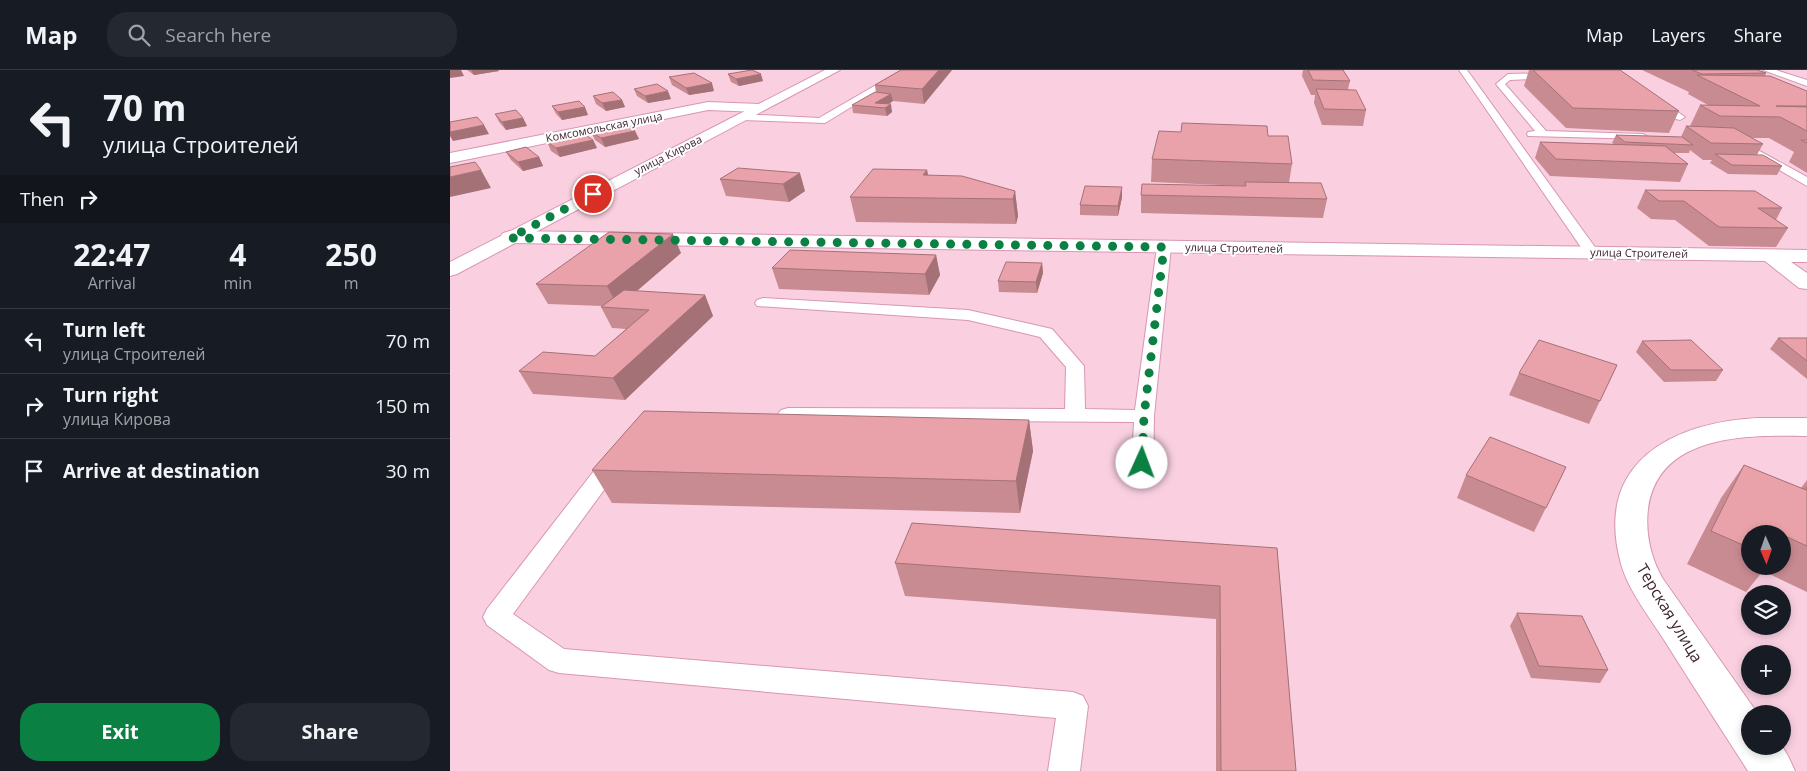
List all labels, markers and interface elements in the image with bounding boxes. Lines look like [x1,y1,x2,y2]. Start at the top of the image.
search box [107,12,457,57]
text: Map [25,18,77,51]
icon: search [125,21,153,49]
text: Search here [165,22,271,48]
text: Map [1586,23,1623,47]
text: Layers [1651,23,1706,47]
text: Share [1734,23,1782,47]
text: 70 m [103,84,186,131]
icon: left [20,90,85,155]
street label: Комсомольская улица [544,108,664,145]
text: улица Строителей [103,129,299,159]
street label: улица Кирова [631,131,704,178]
pin [572,173,614,215]
icon: arrive [579,180,607,208]
icon: right [74,185,102,213]
text: Then [20,186,64,212]
text: 22:47 [73,234,150,275]
text: 4 [229,234,246,275]
text: 250 [325,234,377,275]
street label: улица Строителей [1185,239,1283,256]
street label: улица Строителей [1590,244,1688,261]
text: Arrival [88,272,136,294]
text: min [224,272,252,294]
text: m [344,272,359,294]
text: Turn left [63,317,145,343]
icon: left [20,327,48,355]
text: 70 m [386,328,430,354]
text: улица Строителей [63,343,205,365]
text: Turn right [63,382,158,408]
icon: right [20,392,48,420]
text: 150 m [375,393,430,419]
text: улица Кирова [63,408,171,430]
position arrow [1115,436,1167,488]
icon: arrive [20,457,48,485]
text: Arrive at destination [63,458,260,484]
text: 30 m [386,458,430,484]
north arrow [1741,525,1791,575]
map controls [1741,525,1791,755]
street label: Терская улица [1632,559,1708,667]
button: layers [1741,585,1791,635]
button: + [1741,645,1791,695]
button: Exit [20,703,220,761]
button: Share [230,703,430,761]
button: − [1741,705,1791,755]

